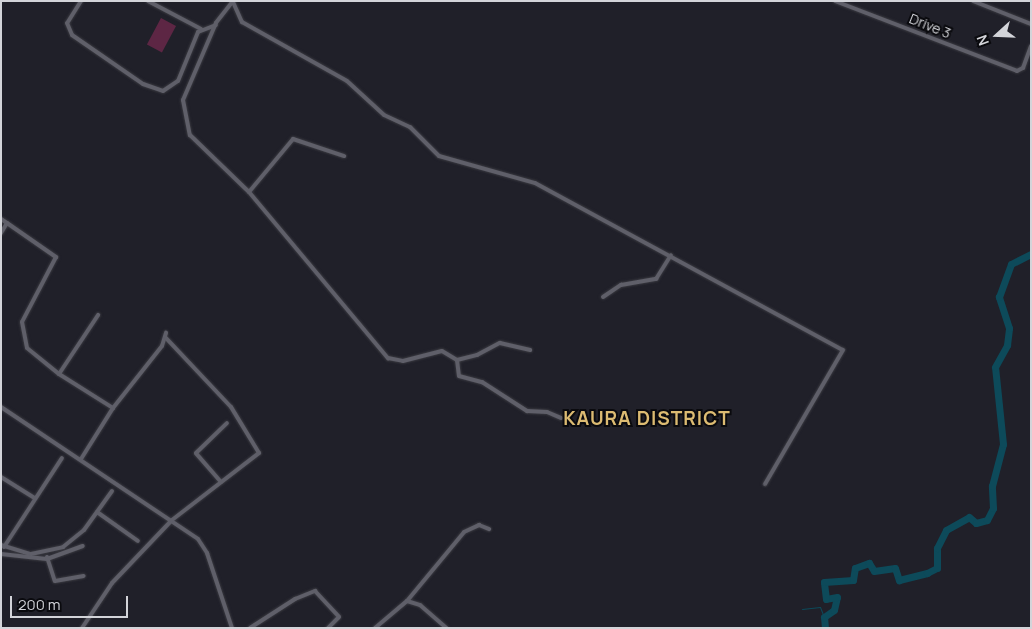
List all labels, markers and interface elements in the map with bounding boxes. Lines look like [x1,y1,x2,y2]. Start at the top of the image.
street label: Drive 3 [907,10,953,42]
north arrow [972,10,1022,60]
text: N [972,32,993,48]
district label: KAURA DISTRICT [562,408,732,430]
scale bar [12,586,130,618]
text: 200 m [18,594,61,615]

